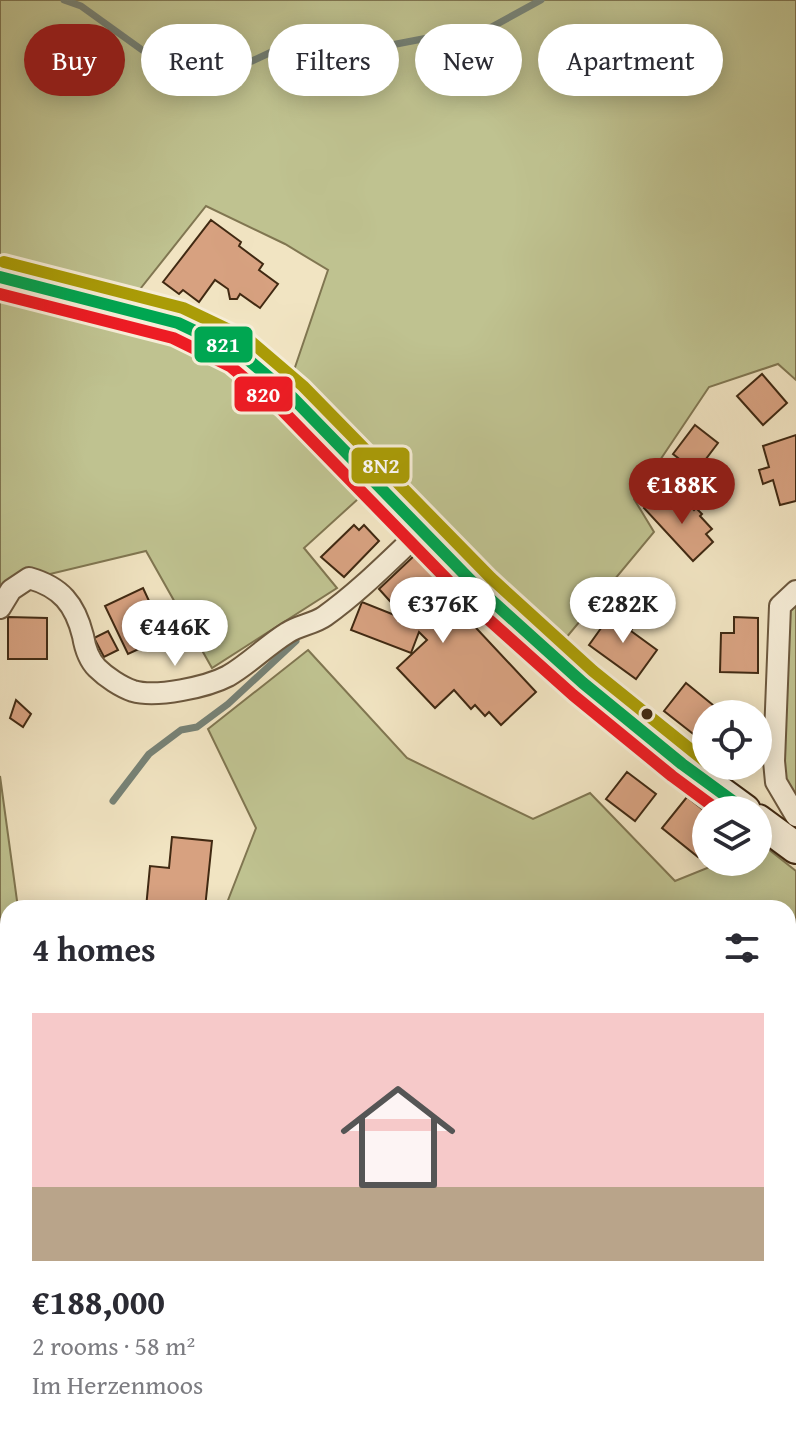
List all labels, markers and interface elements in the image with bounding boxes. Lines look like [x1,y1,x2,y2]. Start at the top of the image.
chip: Buy [24,24,125,96]
chip: Rent [141,24,252,96]
chip: Filters [268,24,399,96]
chip: New [415,24,522,96]
chip: Apartment [538,24,723,96]
line badge: 821 [193,325,254,364]
text: 821 [206,328,240,360]
line badge: 820 [233,375,294,413]
text: 820 [246,378,280,410]
line badge: 8N2 [350,446,411,485]
text: 8N2 [362,449,400,481]
pin: €188K [626,458,738,526]
text: €188K [647,464,717,503]
pin: €376K [387,577,499,645]
pin: €282K [567,577,679,645]
text: €376K [408,583,478,622]
text: €282K [588,583,658,622]
pin: €446K [119,600,231,668]
text: €446K [140,606,210,645]
map controls [692,700,772,876]
button: locate [692,700,772,780]
unlabelled marker [639,706,655,722]
button: layers [692,796,772,876]
text: 4 homes [32,924,156,973]
icon: filters [720,926,764,970]
icon: home [326,1065,470,1209]
text: €188,000 [32,1277,165,1326]
text: 2 rooms · 58 m² [32,1326,195,1365]
text: Im Herzenmoos [32,1365,203,1404]

